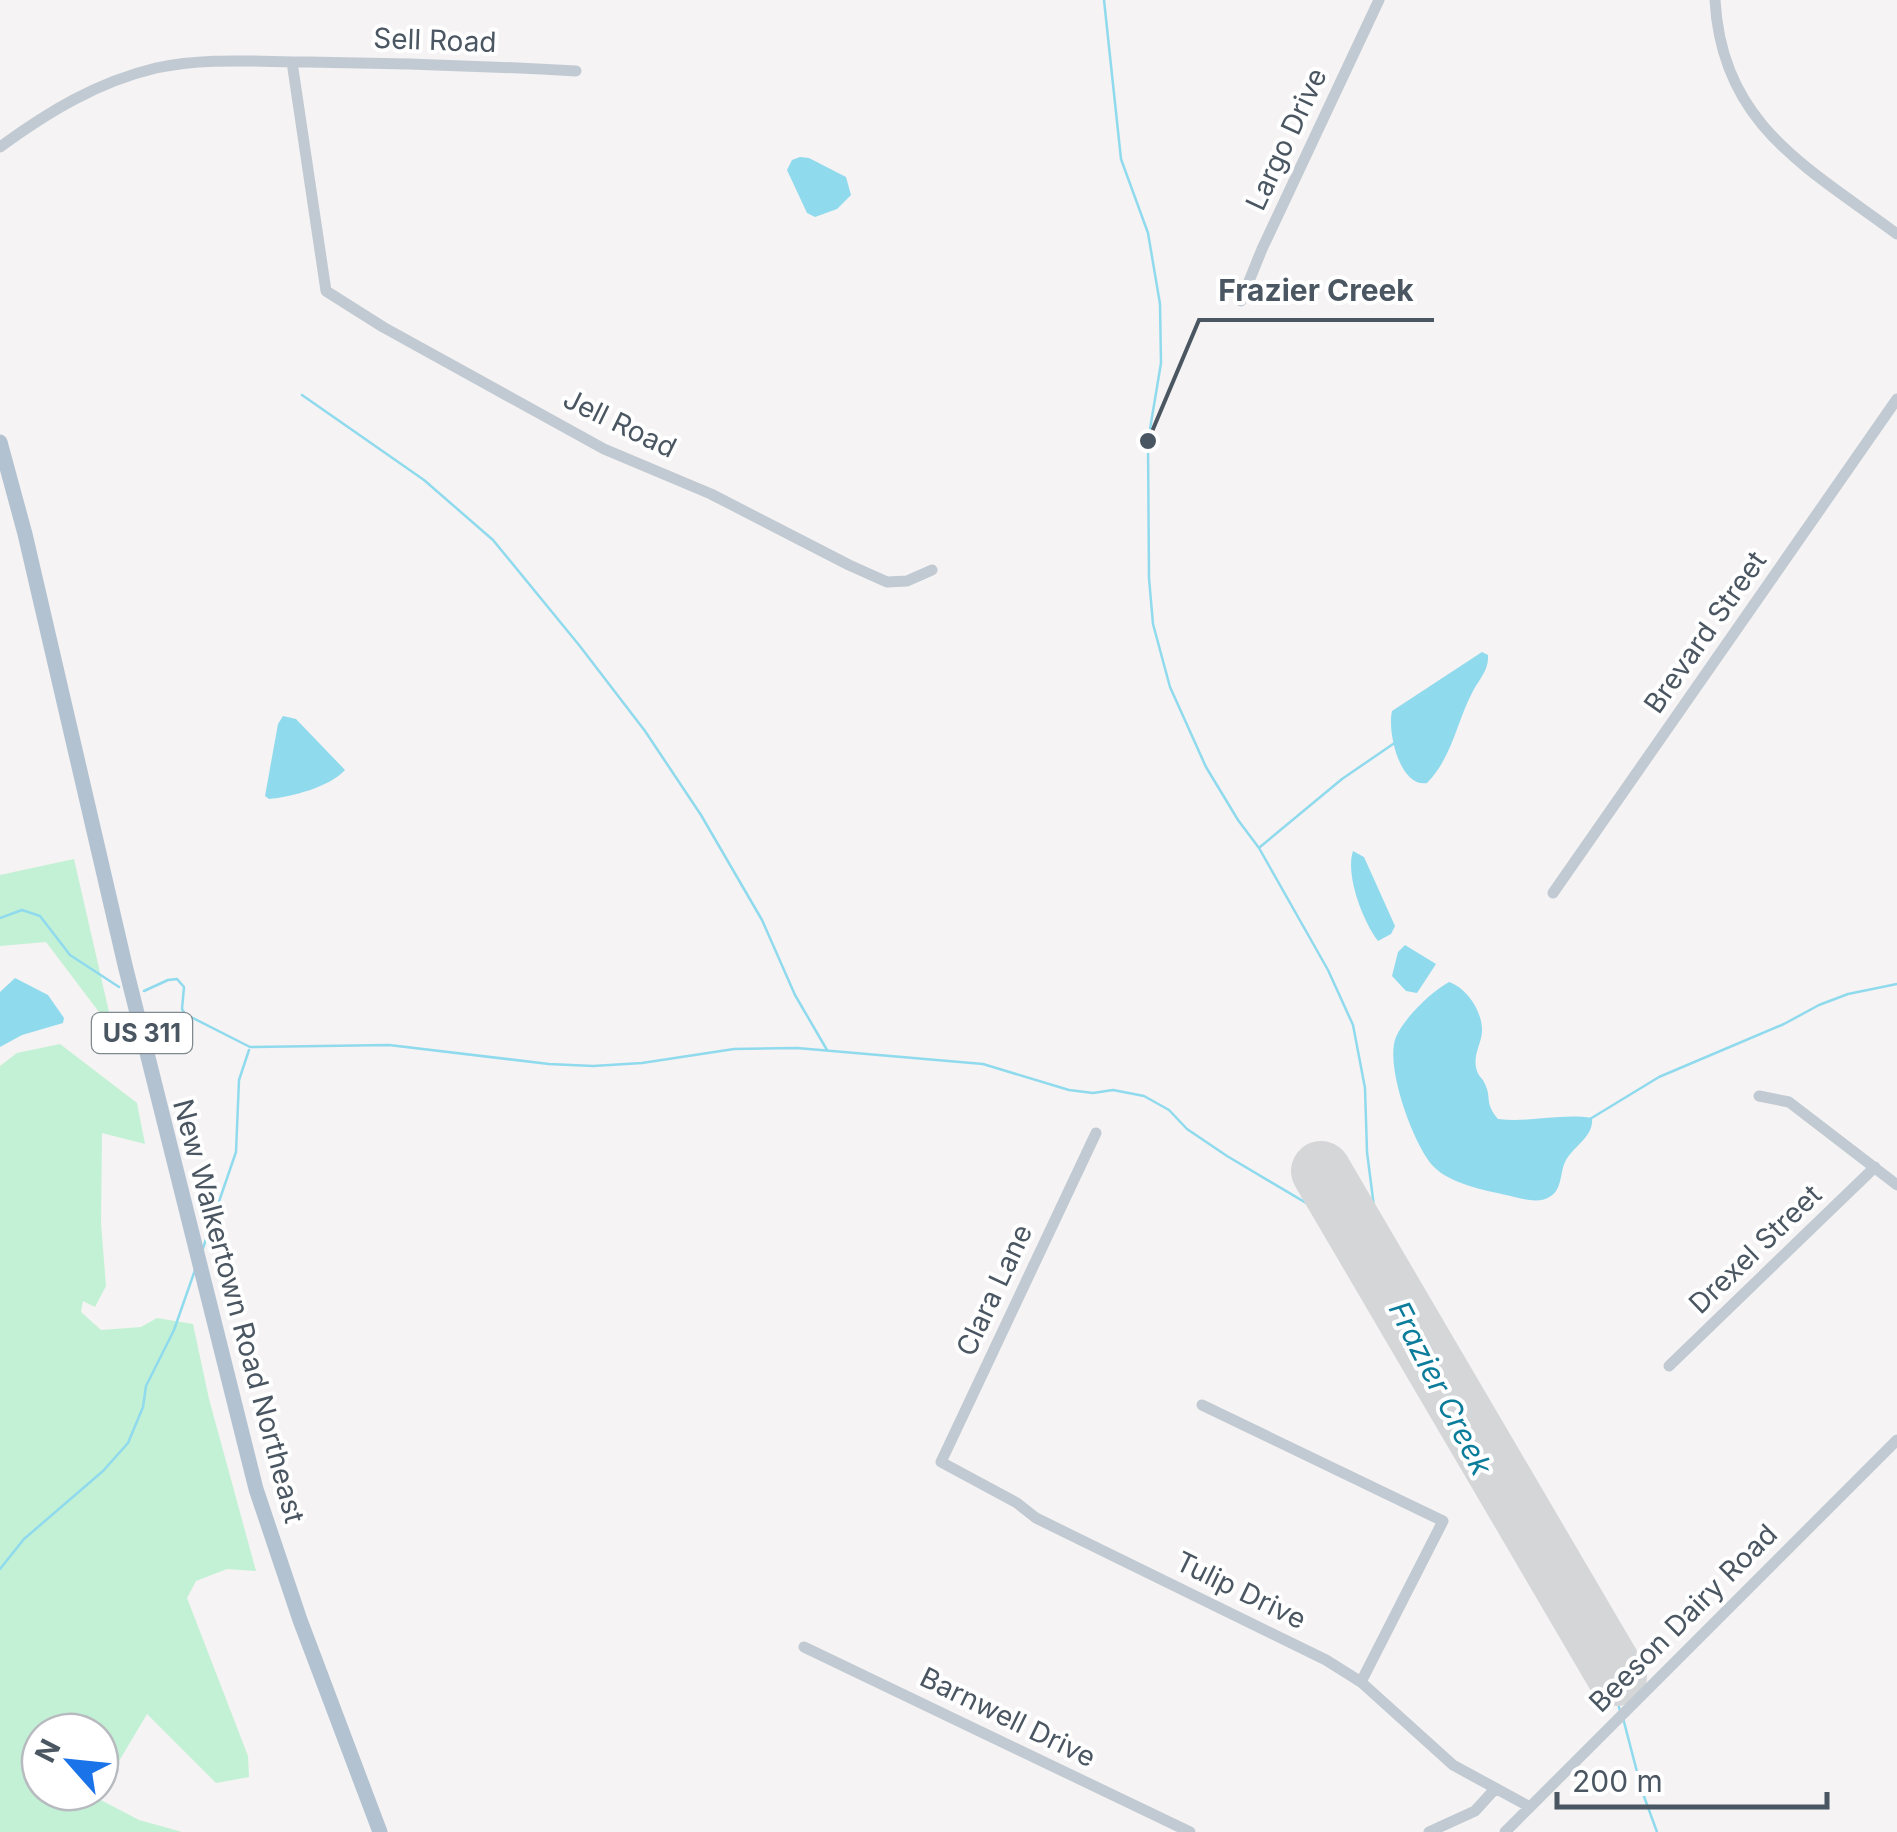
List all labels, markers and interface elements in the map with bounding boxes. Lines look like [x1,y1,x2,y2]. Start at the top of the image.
street label: Sell Road [373,21,497,59]
street label: Largo Drive [1238,63,1334,215]
callout: Frazier Creek [1199,260,1434,320]
text: Frazier Creek [1218,272,1414,308]
street label: Jell Road [558,381,682,465]
street label: Brevard Street [1637,545,1773,719]
road number: US 311 [92,1013,192,1053]
street label: New Walkertown Road Northeast [166,1095,312,1527]
street label: Drexel Street [1682,1178,1828,1320]
street label: Clara Lane [949,1219,1039,1361]
water label: Frazier Creek [1382,1295,1501,1482]
street label: Beeson Dairy Road [1582,1517,1784,1719]
street label: Tulip Drive [1170,1544,1312,1636]
street label: Barnwell Drive [915,1660,1101,1774]
north arrow [20,1712,120,1812]
text: N [28,1733,68,1768]
scale bar [1557,1747,1827,1809]
text: 200 m [1572,1763,1663,1799]

